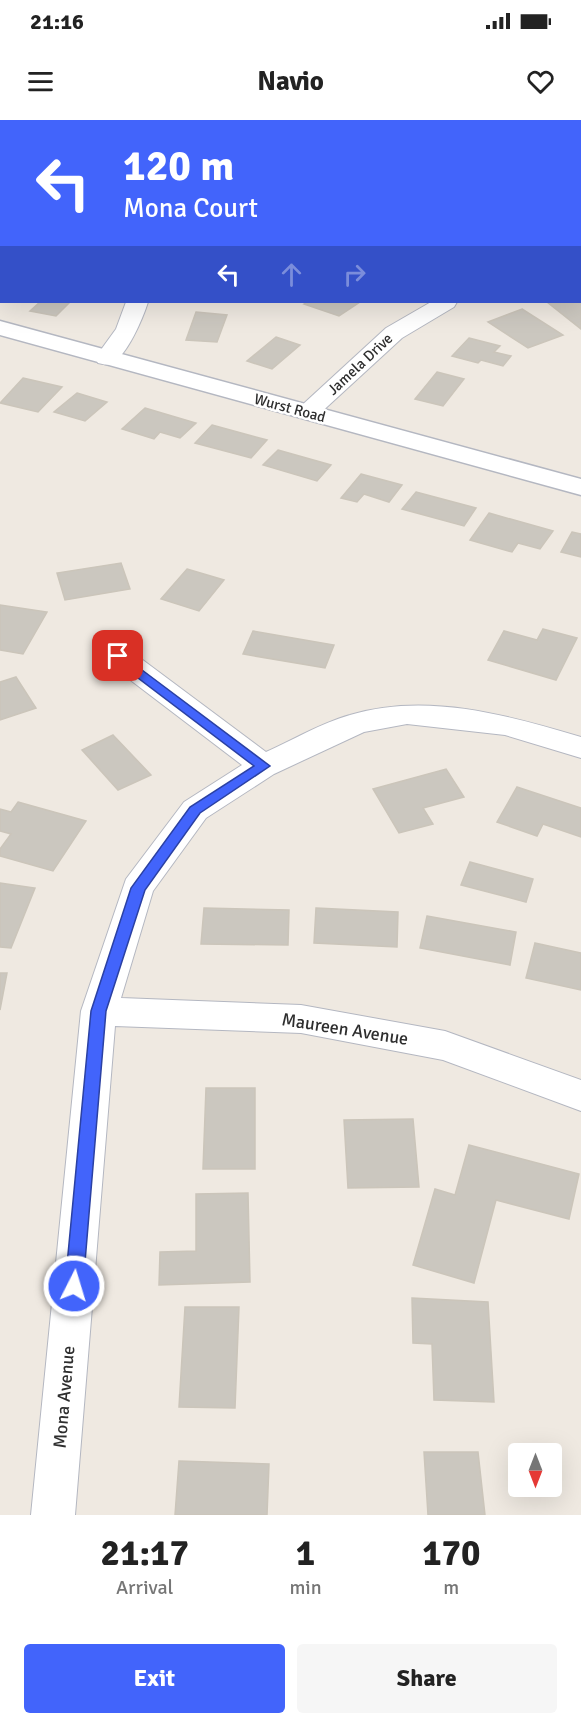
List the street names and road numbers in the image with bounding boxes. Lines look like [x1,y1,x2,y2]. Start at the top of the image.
street label: Jamela Drive [324,329,396,399]
street label: Wurst Road [252,390,328,426]
street label: Maureen Avenue [280,1008,410,1050]
street label: Mona Avenue [49,1345,79,1449]

